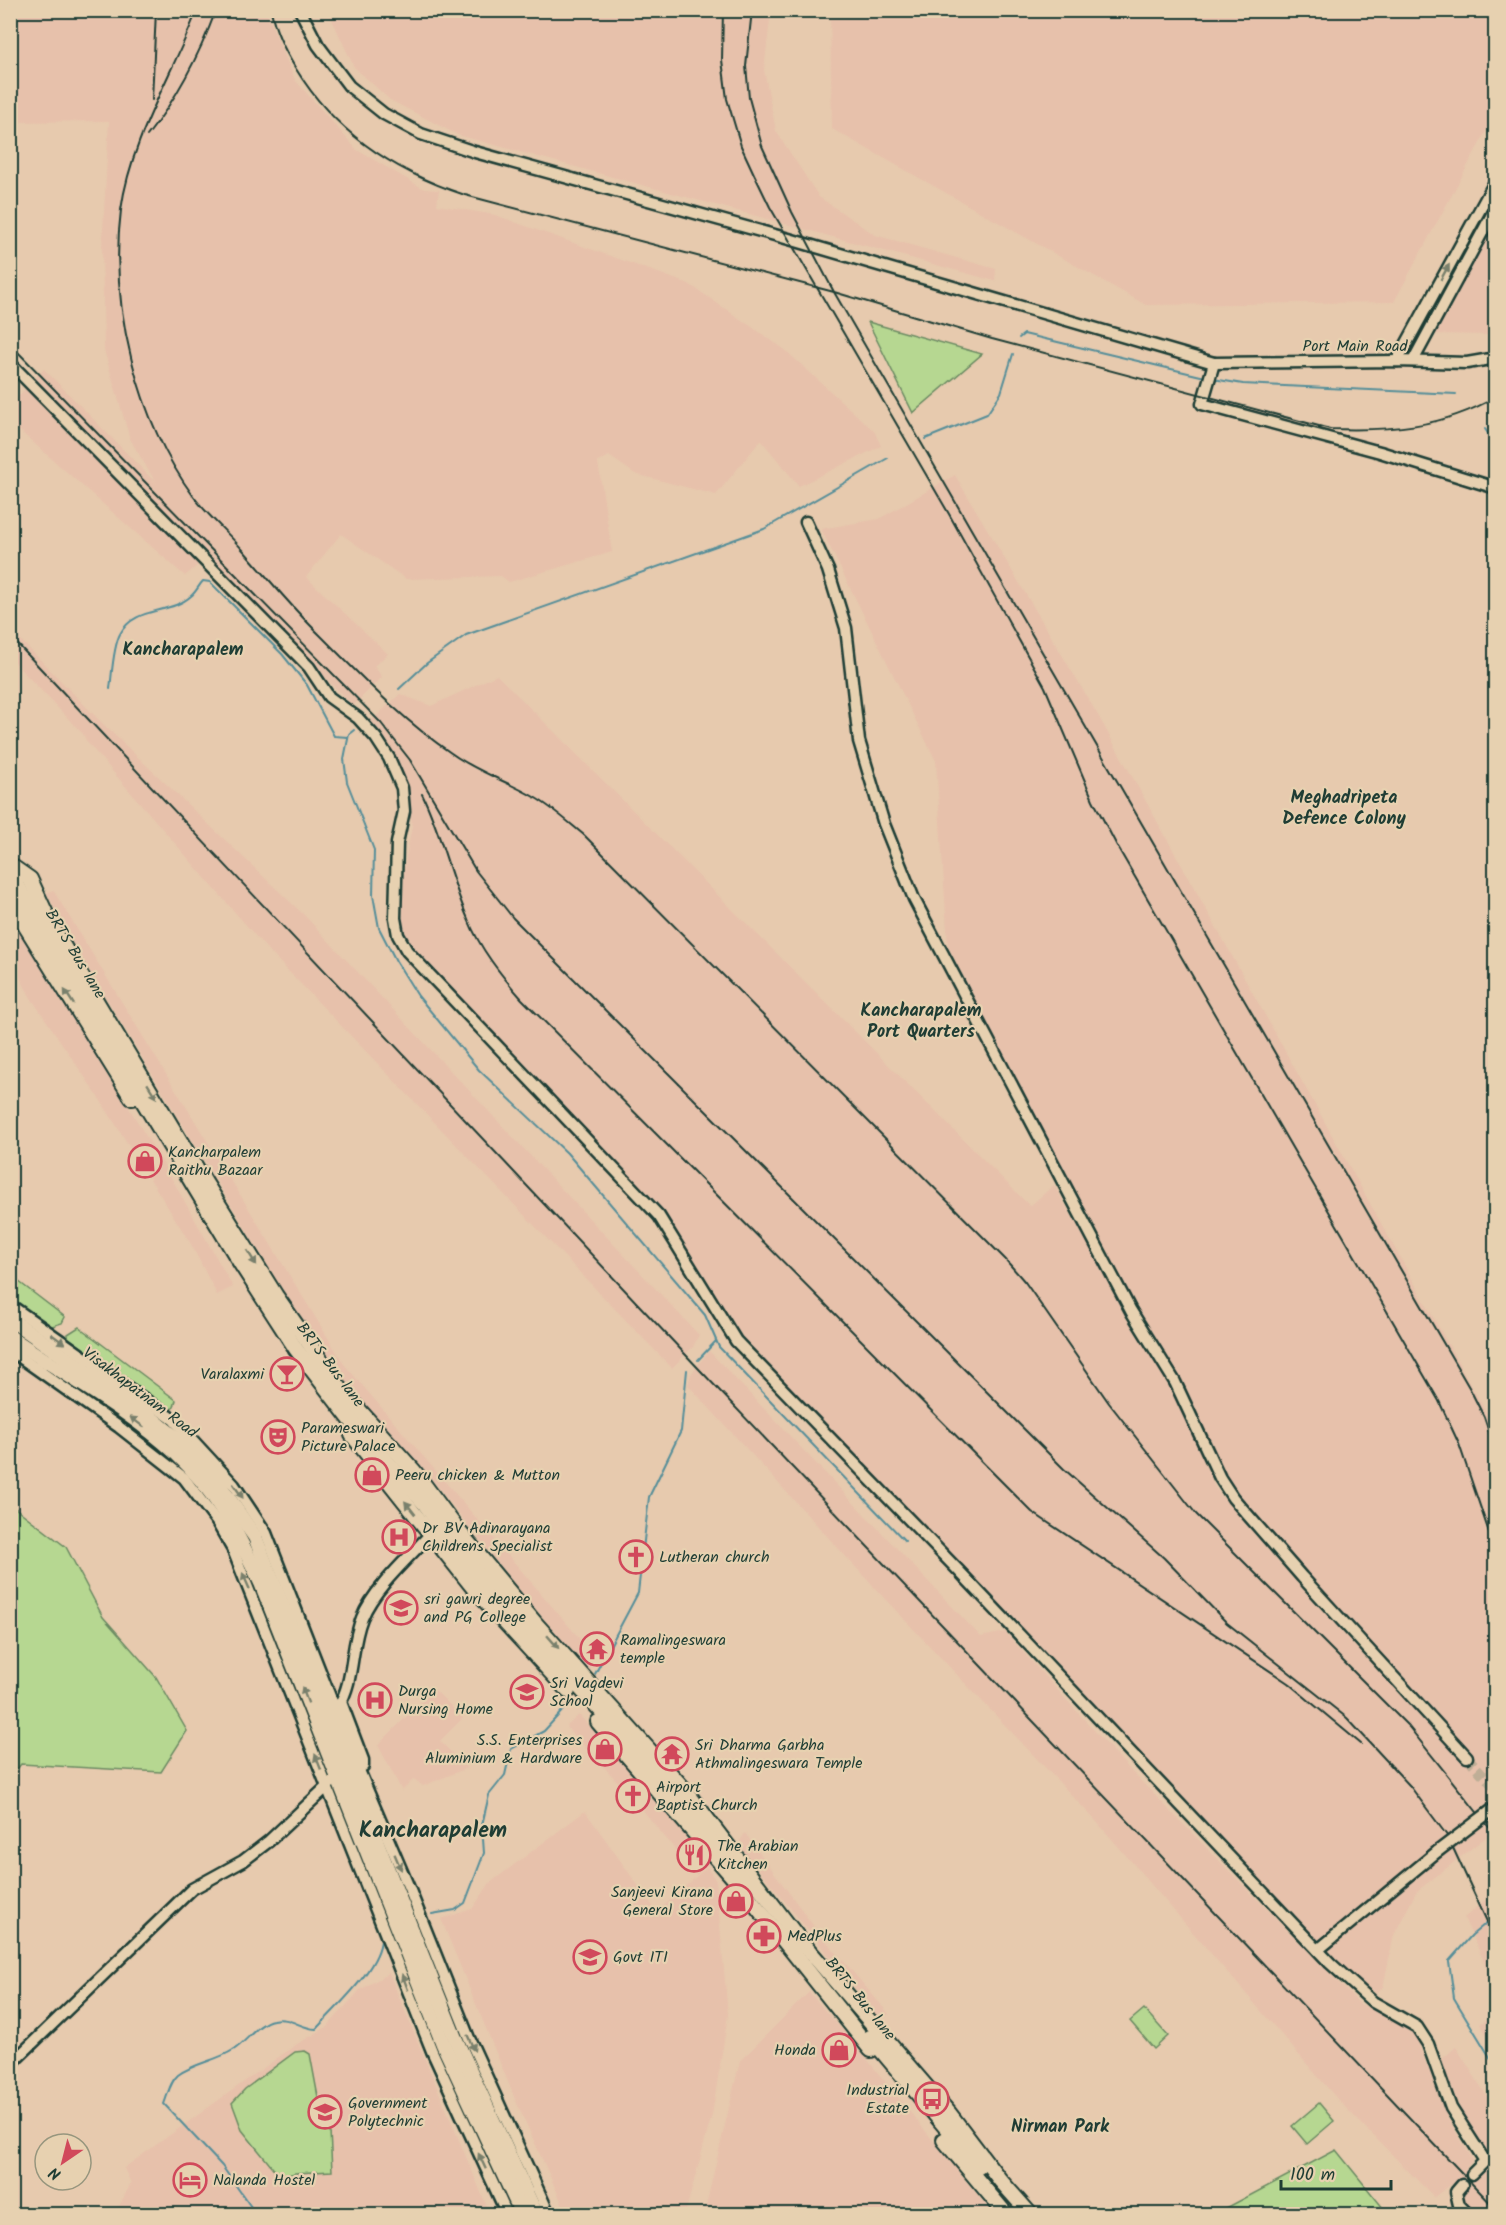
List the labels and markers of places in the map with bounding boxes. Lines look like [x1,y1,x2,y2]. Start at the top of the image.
place label: Kancharpalem Raithu Bazaar [168,1140,264,1183]
shop icon: Kancharpalem Raithu Bazaar [127,1143,163,1179]
bar icon: Varalaxmi [269,1356,305,1392]
place label: Varalaxmi [200,1362,265,1387]
place label: Parameswari Picture Palace [301,1416,395,1459]
theatre icon: Parameswari Picture Palace [260,1419,296,1455]
shop icon: Peeru chicken & Mutton [354,1457,390,1493]
place label: Peeru chicken & Mutton [395,1463,560,1488]
place label: Dr BV Adinarayana Childrens Specialist [422,1516,553,1559]
hospital icon: Dr BV Adinarayana Childrens Specialist [381,1519,417,1555]
church icon: Lutheran church [618,1539,654,1575]
place label: Lutheran church [659,1545,770,1570]
place label: sri gawri degree and PG College [424,1587,530,1630]
school or university icon: sri gawri degree and PG College [383,1590,419,1626]
place label: Ramalingeswara temple [620,1628,726,1671]
temple icon: Ramalingeswara temple [579,1631,615,1667]
place label: Sri Vagdevi School [550,1671,625,1714]
school or university icon: Sri Vagdevi School [509,1674,545,1710]
place label: Durga Nursing Home [398,1679,493,1722]
hospital icon: Durga Nursing Home [357,1682,393,1718]
place label: S.S. Enterprises Aluminium & Hardware [425,1728,582,1771]
shop icon: S.S. Enterprises Aluminium & Hardware [587,1731,623,1767]
place label: Sri Dharma Garbha Athmalingeswara Temple [695,1733,862,1776]
temple icon: Sri Dharma Garbha Athmalingeswara Temple [654,1736,690,1772]
place label: Airport Baptist Church [656,1775,758,1818]
church icon: Airport Baptist Church [615,1778,651,1814]
place label: The Arabian Kitchen [717,1834,799,1877]
restaurant icon: The Arabian Kitchen [676,1837,712,1873]
place label: Sanjeevi Kirana General Store [611,1880,713,1923]
shop icon: Sanjeevi Kirana General Store [718,1883,754,1919]
pharmacy icon: MedPlus [746,1918,782,1954]
place label: MedPlus [787,1924,842,1949]
school or university icon: Govt ITI [572,1939,608,1975]
place label: Govt ITI [613,1945,668,1970]
shop icon: Honda [821,2032,857,2068]
place label: Honda [774,2038,816,2063]
place label: Industrial Estate [846,2078,909,2121]
bus stop icon: Industrial Estate [914,2081,950,2117]
place label: Government Polytechnic [348,2091,428,2134]
school or university icon: Government Polytechnic [307,2094,343,2130]
hotel icon: Nalanda Hostel [172,2162,208,2198]
place label: Nalanda Hostel [213,2168,315,2193]

